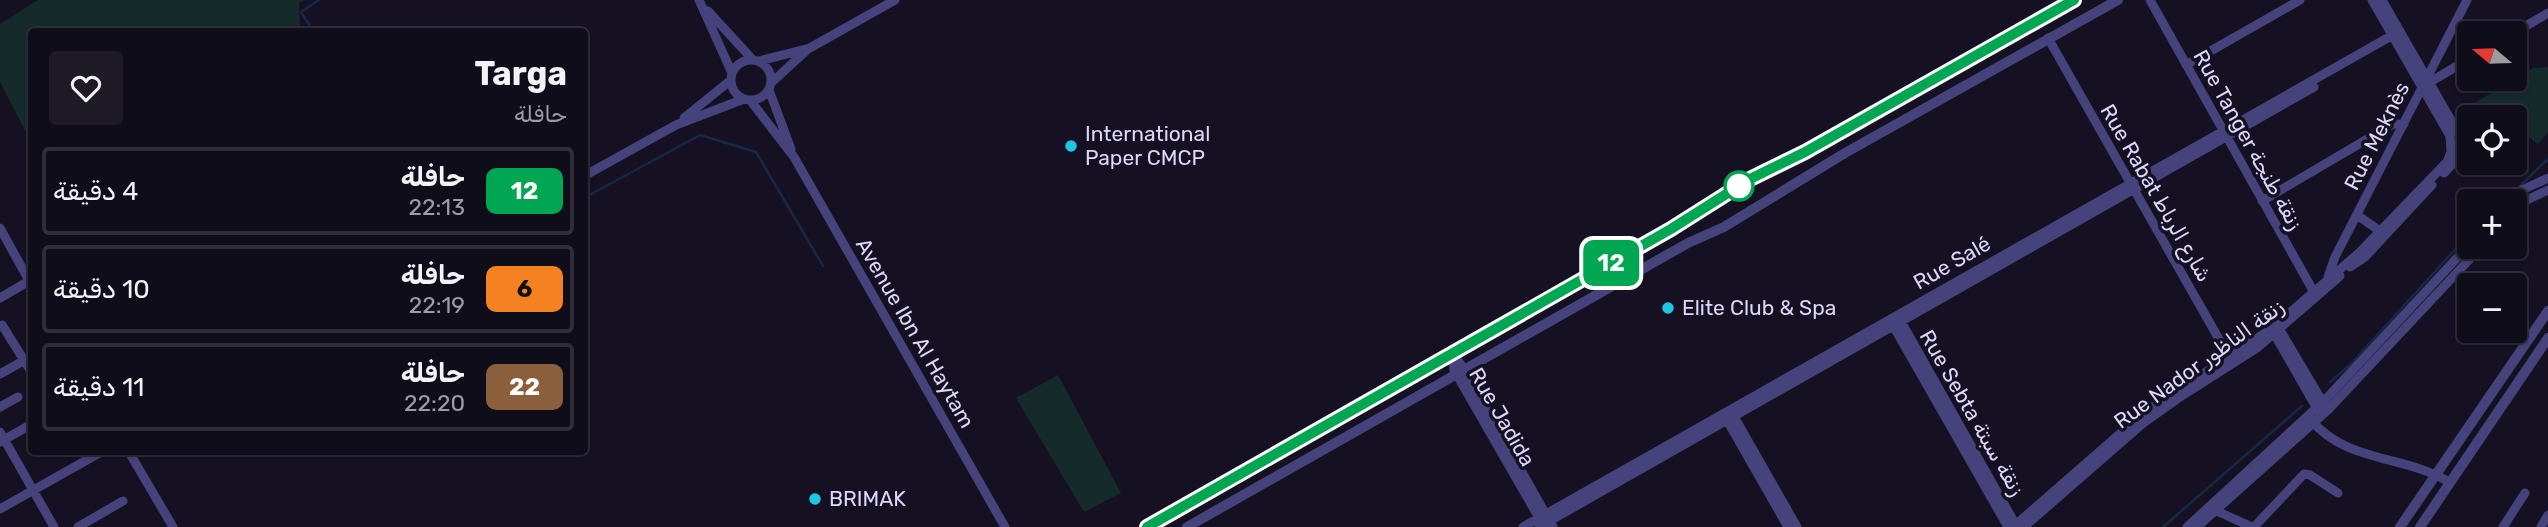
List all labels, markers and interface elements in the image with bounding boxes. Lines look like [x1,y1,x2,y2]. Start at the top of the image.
north arrow [2457,21,2527,91]
map controls [2457,21,2527,343]
street label: Rue Tanger زنقة طنجة [2188,45,2308,234]
button: heart [49,51,123,125]
text: Targa [474,54,567,93]
street label: Rue Meknès [2339,78,2414,194]
text: حافلة [514,100,567,128]
street label: Rue Rabat شارع الرباط [2094,100,2217,287]
button: locate [2457,105,2527,175]
place label: International Paper CMCP [1085,121,1210,170]
marker: International Paper CMCP [1063,138,1079,154]
text: حافلة [401,162,465,193]
unlabelled marker [1724,171,1754,201]
text: 4 دقيقة [53,176,138,207]
text: 12 [511,177,538,205]
button: + [2457,189,2527,259]
text: 22:13 [408,193,465,221]
street label: Rue Salé [1909,231,1995,295]
street label: Avenue Ibn Al Haytam [851,233,980,432]
line badge: 12 [1580,240,1642,286]
text: 12 [1597,249,1625,277]
text: حافلة [401,260,465,291]
button: − [2457,273,2527,343]
text: 10 دقيقة [53,274,150,305]
text: 6 [517,275,532,303]
text: 22:19 [409,291,465,319]
street label: Rue Nador زنقة الناظور [2109,294,2289,434]
place label: Elite Club & Spa [1682,295,1836,320]
marker: Elite Club & Spa [1660,300,1676,316]
street label: Rue Sebta زنقة سبتة [1915,325,2030,500]
text: حافلة [401,358,465,389]
street label: Rue Jadida [1464,363,1541,471]
text: 11 دقيقة [53,372,144,403]
text: 22 [509,373,540,401]
text: 22:20 [404,389,465,417]
place label: BRIMAK [829,486,906,511]
marker: BRIMAK [807,491,823,507]

